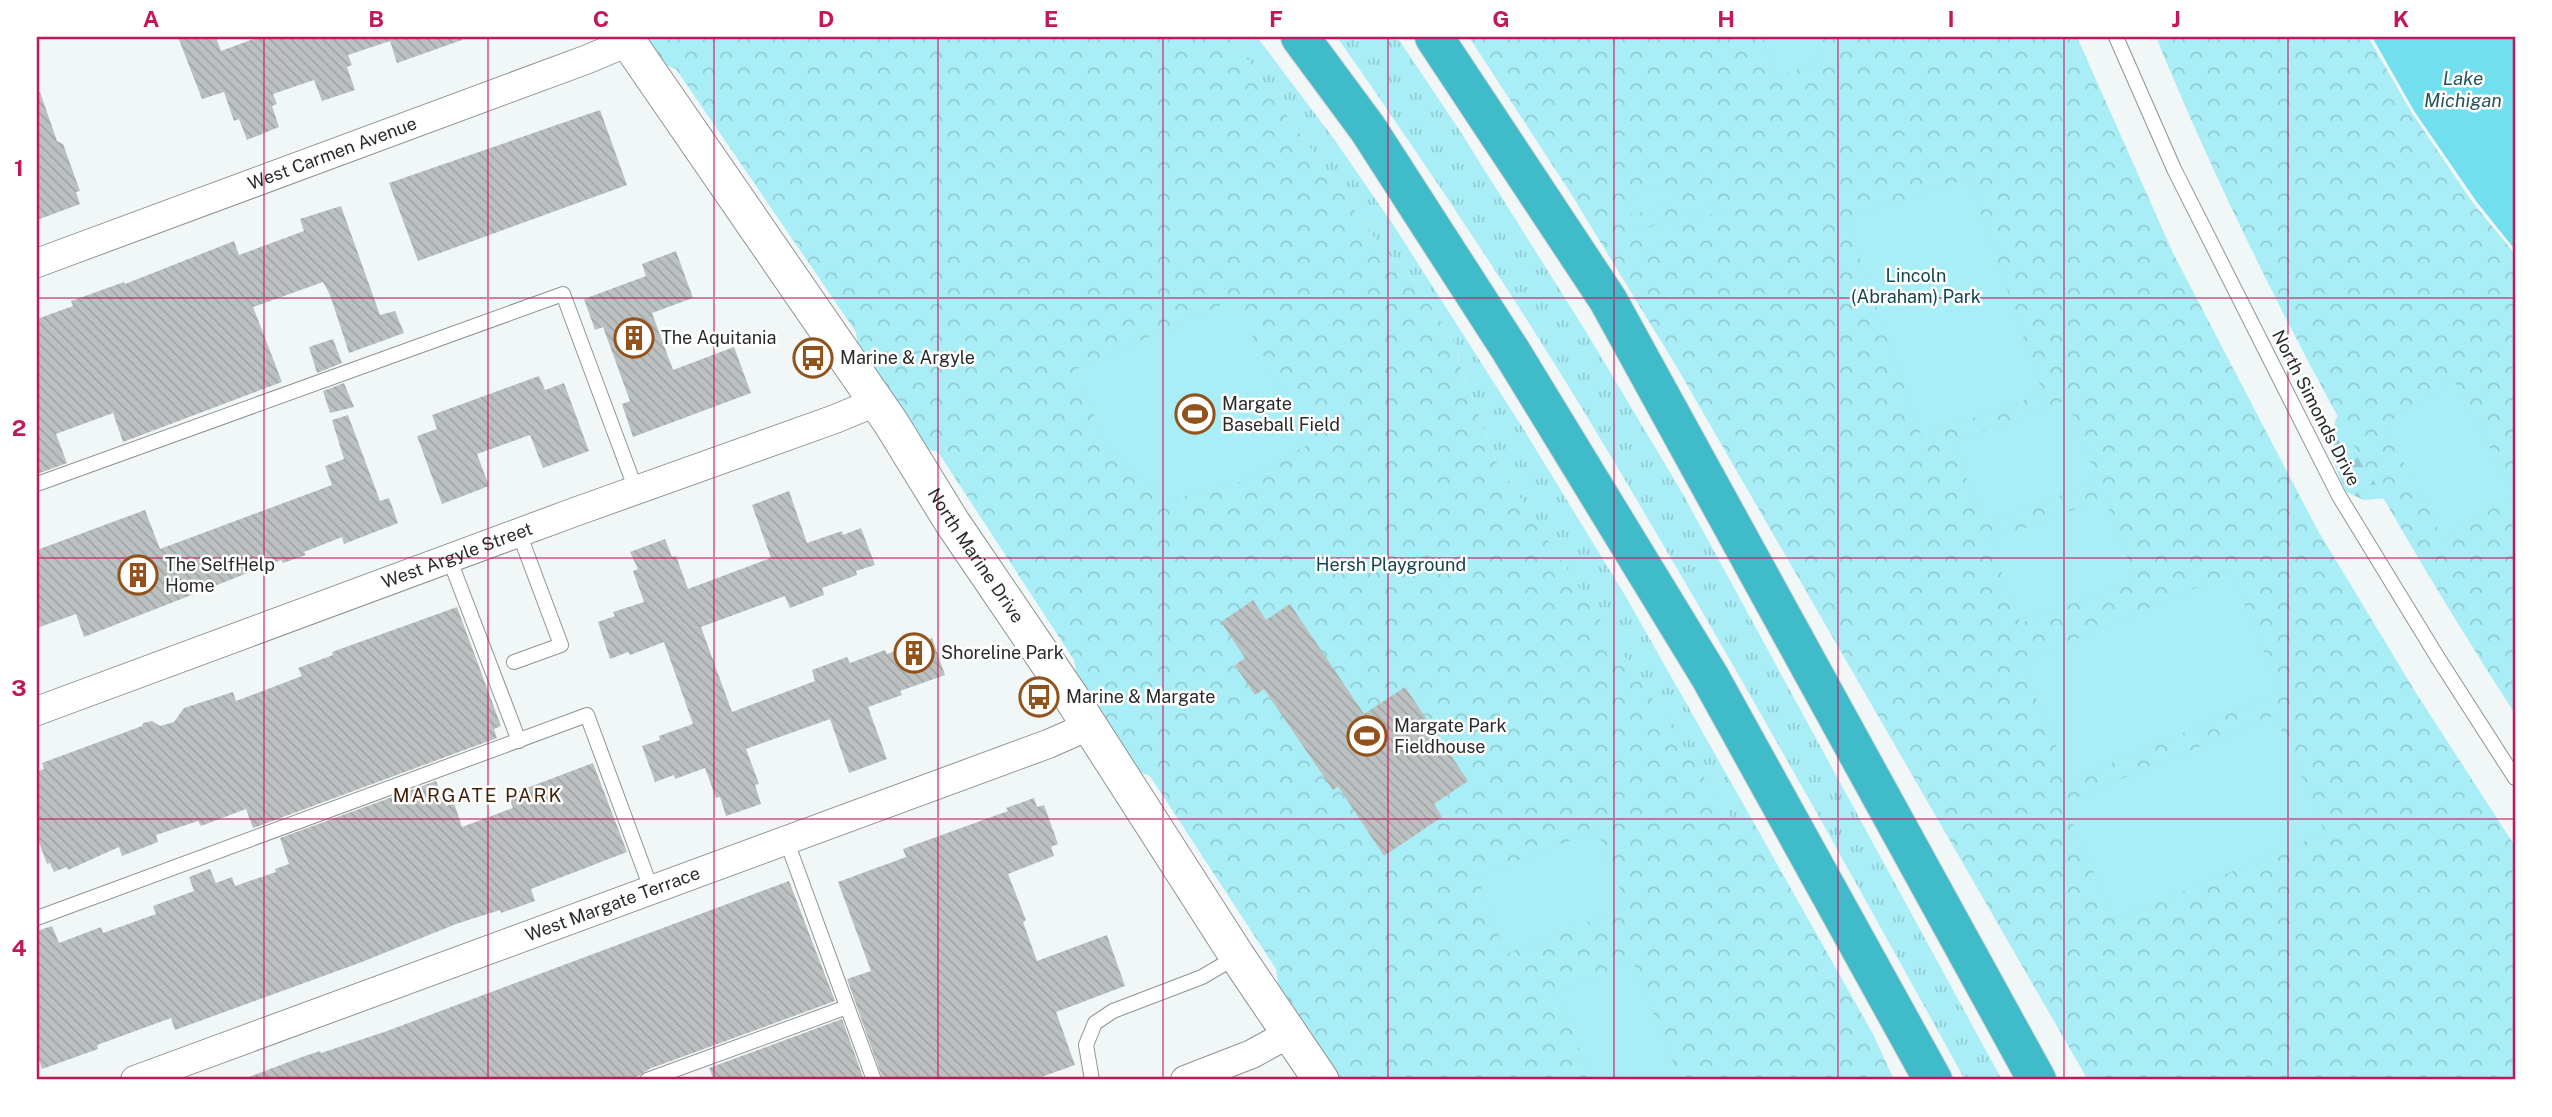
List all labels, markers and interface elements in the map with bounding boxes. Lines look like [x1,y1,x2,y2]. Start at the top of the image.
text: A [143,5,160,32]
text: B [368,5,384,32]
text: C [593,5,609,32]
text: D [818,5,834,32]
text: E [1044,5,1058,32]
text: F [1269,5,1283,32]
text: G [1492,5,1510,32]
text: H [1717,5,1735,32]
text: I [1947,5,1955,32]
text: J [2171,5,2181,32]
text: K [2393,5,2409,32]
water label: Lake Michigan [2424,67,2502,111]
street label: West Carmen Avenue [245,112,420,194]
text: 1 [14,154,24,181]
park label: Lincoln (Abraham) Park [1851,265,1981,307]
building icon: The Aquitania [613,317,655,359]
street label: North Simonds Drive [2268,326,2365,489]
place label: The Aquitania [661,327,777,348]
bus stop icon: Marine & Argyle [792,337,834,379]
place label: Marine & Argyle [840,347,975,368]
sports icon: Margate Baseball Field [1174,393,1216,435]
place label: Margate Baseball Field [1222,393,1340,435]
text: 2 [12,414,26,441]
street label: North Marine Drive [924,484,1028,627]
street label: West Argyle Street [379,518,535,593]
building icon: The SelfHelp Home [117,554,159,596]
place label: The SelfHelp Home [165,554,275,596]
park label: Hersh Playground [1316,554,1466,575]
building icon: Shoreline Park [893,632,935,674]
place label: Shoreline Park [941,642,1064,663]
text: 3 [11,674,27,701]
bus stop icon: Marine & Margate [1018,676,1060,718]
place label: Marine & Margate [1066,686,1215,707]
sports icon: Margate Park Fieldhouse [1346,715,1388,757]
place label: Margate Park Fieldhouse [1394,715,1507,757]
district label: MARGATE PARK [393,784,563,806]
street label: West Margate Terrace [522,862,703,945]
text: 4 [11,934,27,961]

